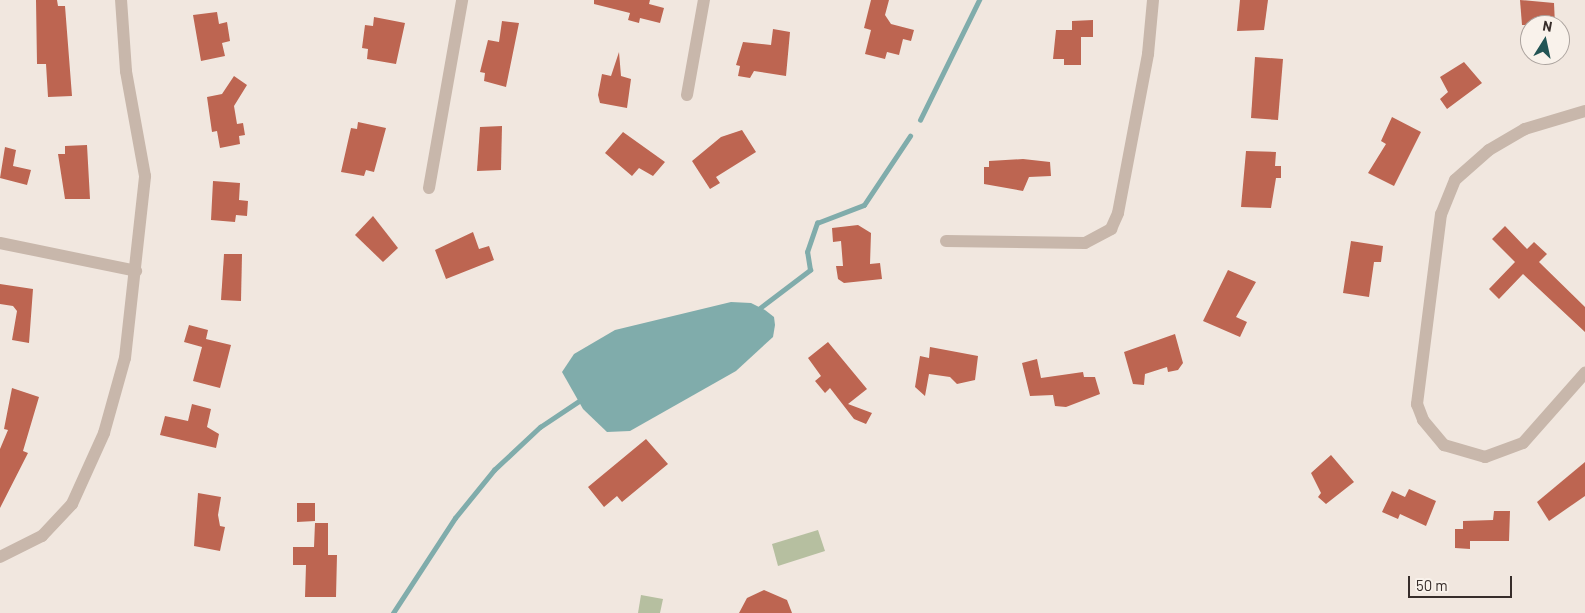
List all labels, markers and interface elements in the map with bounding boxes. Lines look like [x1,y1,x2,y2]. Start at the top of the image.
north arrow [1520,15,1570,65]
text: N [1541,17,1554,35]
scale bar [1410,566,1514,598]
text: 50 m [1416,576,1448,594]

